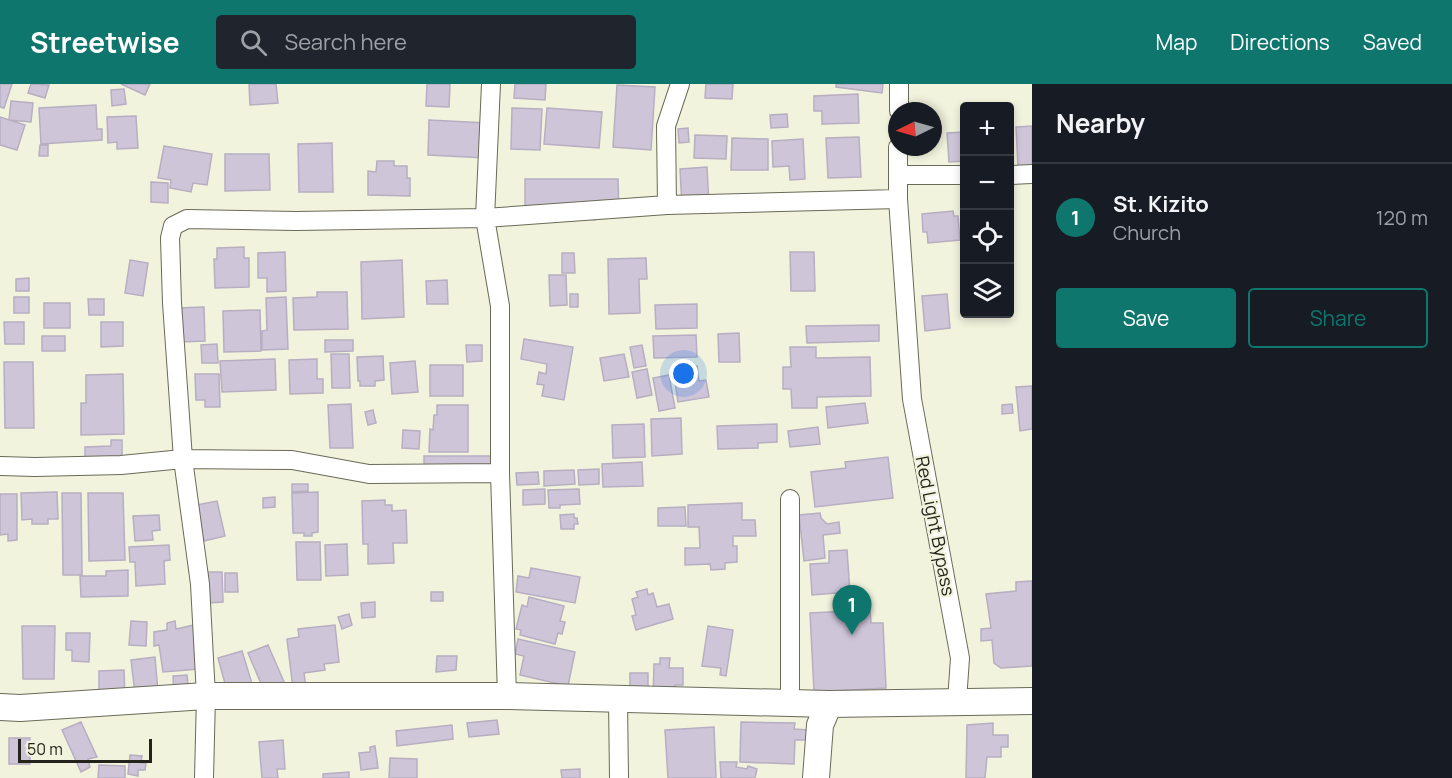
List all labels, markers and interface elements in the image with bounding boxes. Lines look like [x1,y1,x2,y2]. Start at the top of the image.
search box [216,15,636,69]
text: Streetwise [30,23,180,61]
icon: search [237,26,270,59]
text: Search here [285,27,407,57]
text: Map [1156,28,1197,56]
text: Directions [1230,28,1330,56]
text: Saved [1363,28,1422,56]
north arrow [888,102,942,156]
map controls [960,102,1014,318]
button: + [960,102,1014,156]
text: Nearby [1056,105,1145,141]
button: − [960,156,1014,210]
text: St. Kizito [1113,189,1209,219]
text: 1 [1071,204,1080,231]
text: 120 m [1376,204,1428,231]
button: locate [960,210,1014,264]
text: Church [1113,219,1181,246]
button: layers [960,264,1014,318]
button: Save [1056,288,1236,348]
button: Share [1248,288,1428,348]
your location [669,359,698,388]
street label: Red Light Bypass [911,454,961,598]
pin: 1 [832,586,872,635]
scale bar [18,736,152,764]
text: 50 m [27,738,63,760]

